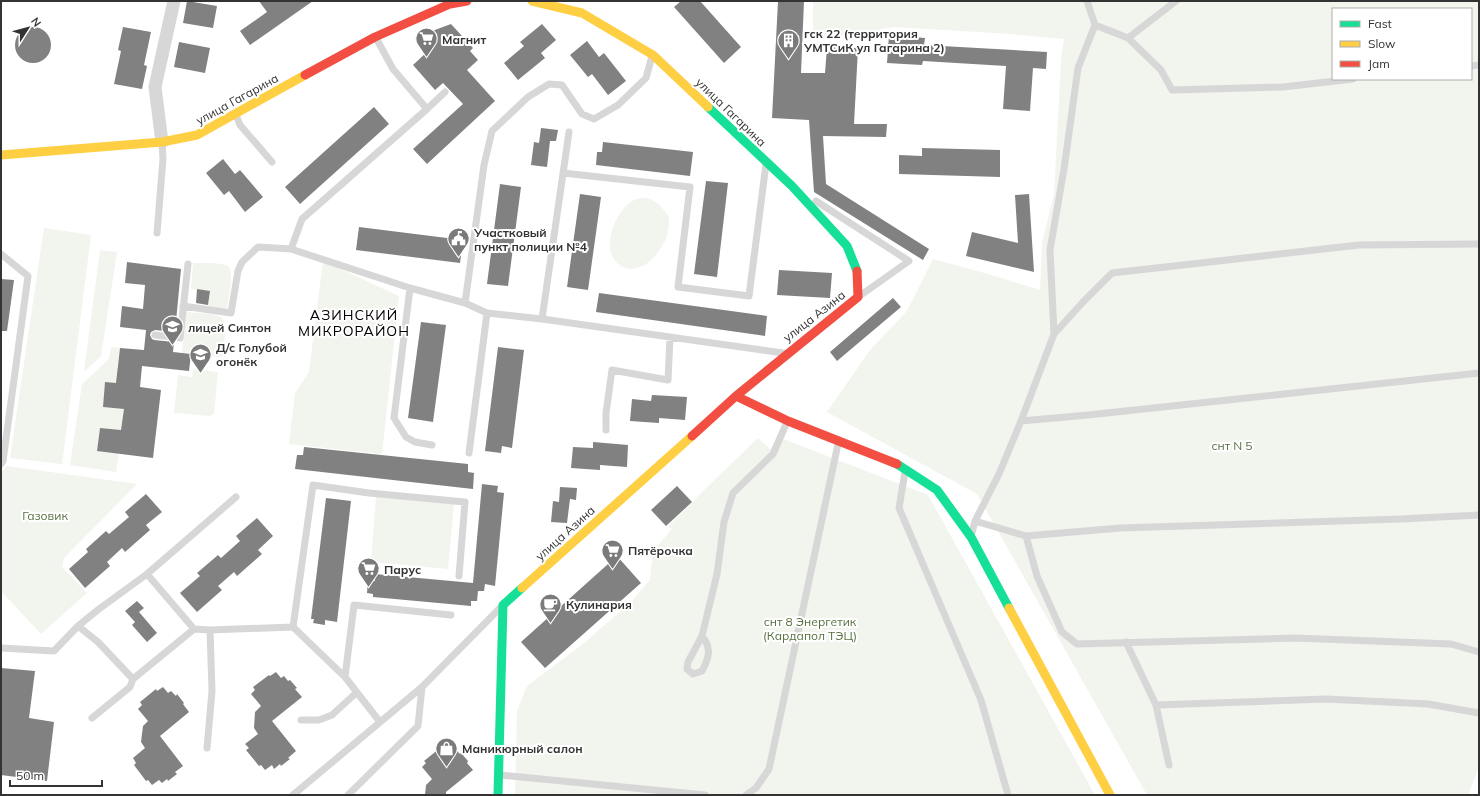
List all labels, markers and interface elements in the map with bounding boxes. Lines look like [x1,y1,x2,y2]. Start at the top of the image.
north arrow [8,8,48,48]
legend [1332,8,1472,80]
text: N [28,15,44,30]
text: Fast [1368,16,1392,31]
supermarket icon: Магнит [413,26,439,59]
place label: гск 22 (территория УМТСиК ул Гагарина 2) [803,26,945,55]
building icon: гск 22 (территория УМТСиК ул Гагарина 2) [775,27,801,60]
place label: Магнит [442,32,486,47]
text: Slow [1368,36,1396,51]
text: Jam [1368,56,1390,71]
street label: улица Гагарина [193,70,281,128]
street label: улица Гагарина [693,75,769,149]
place label: Участковый пункт полиции №4 [473,225,587,254]
public building icon: Участковый пункт полиции №4 [445,226,471,259]
street label: улица Азина [780,287,848,345]
district label: АЗИНСКИЙ МИКРОРАЙОН [298,306,410,340]
school or university icon: лицей Синтон [160,314,186,347]
place label: лицей Синтон [188,320,271,335]
place label: Д/с Голубой огонёк [216,340,287,369]
school or university icon: Д/с Голубой огонёк [187,341,213,374]
park label: снт N 5 [1211,438,1253,453]
street label: улица Азина [532,502,598,564]
park label: Газовик [22,508,68,523]
supermarket icon: Пятёрочка [599,537,625,570]
place label: Пятёрочка [628,543,693,558]
supermarket icon: Парус [356,556,382,589]
place label: Парус [384,562,421,577]
cafe icon: Кулинария [537,591,563,624]
place label: Кулинария [566,597,632,612]
park label: снт 8 Энергетик (Кардапол ТЭЦ) [763,614,857,643]
shop icon: Маникюрный салон [433,735,459,768]
place label: Маникюрный салон [462,741,583,756]
scale bar [10,762,102,788]
text: 50 m [16,768,44,783]

